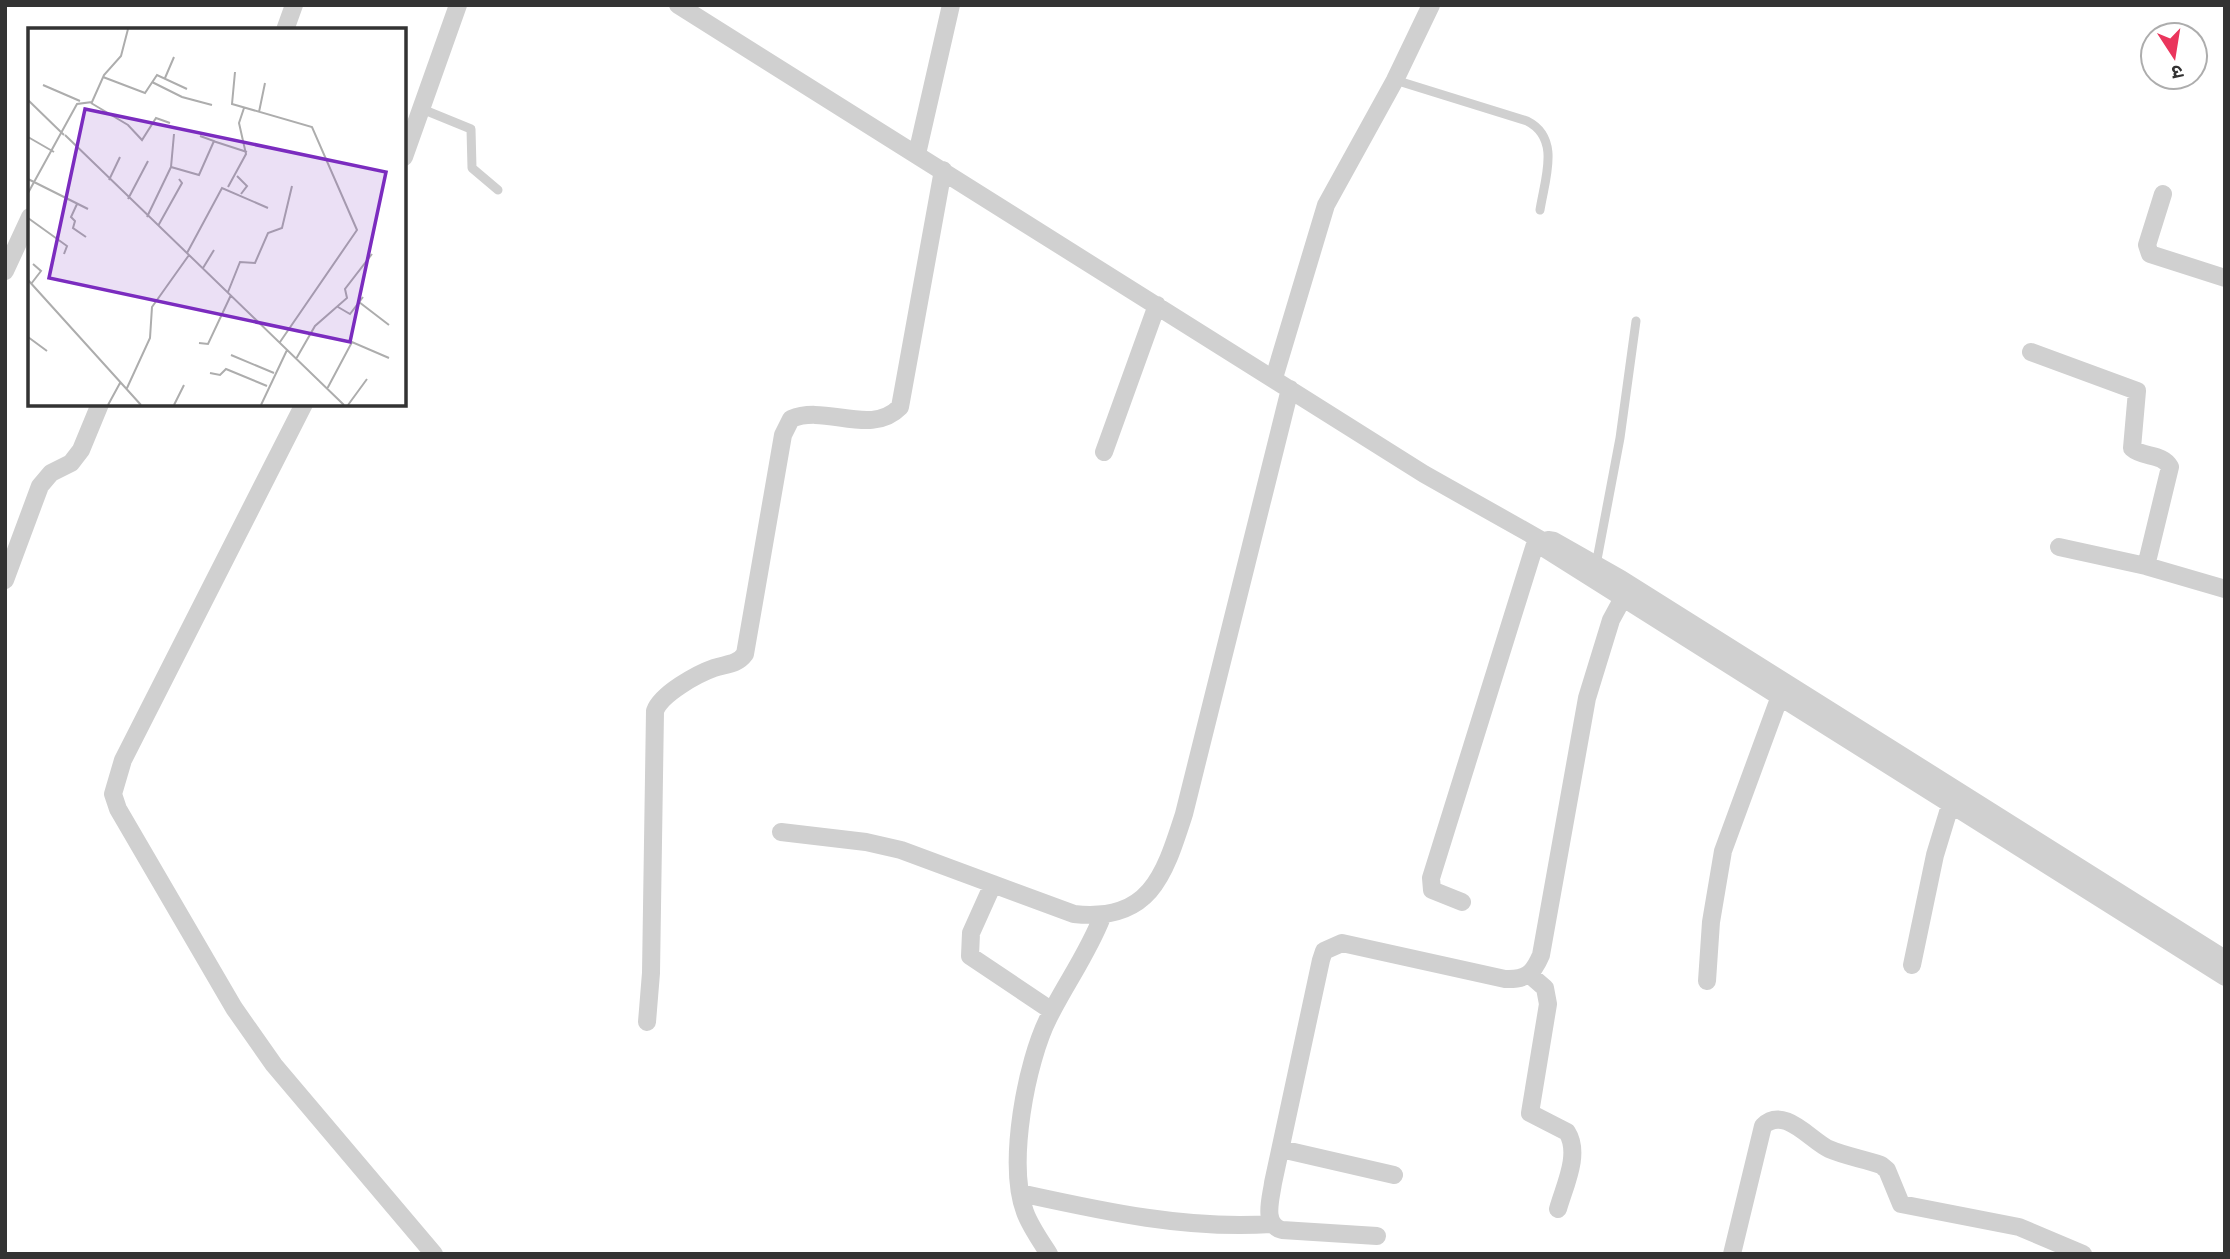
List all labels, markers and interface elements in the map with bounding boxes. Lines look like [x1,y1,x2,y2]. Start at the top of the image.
north arrow [2139,21,2209,91]
inset map [28,28,406,406]
text: उ [2169,61,2185,85]

